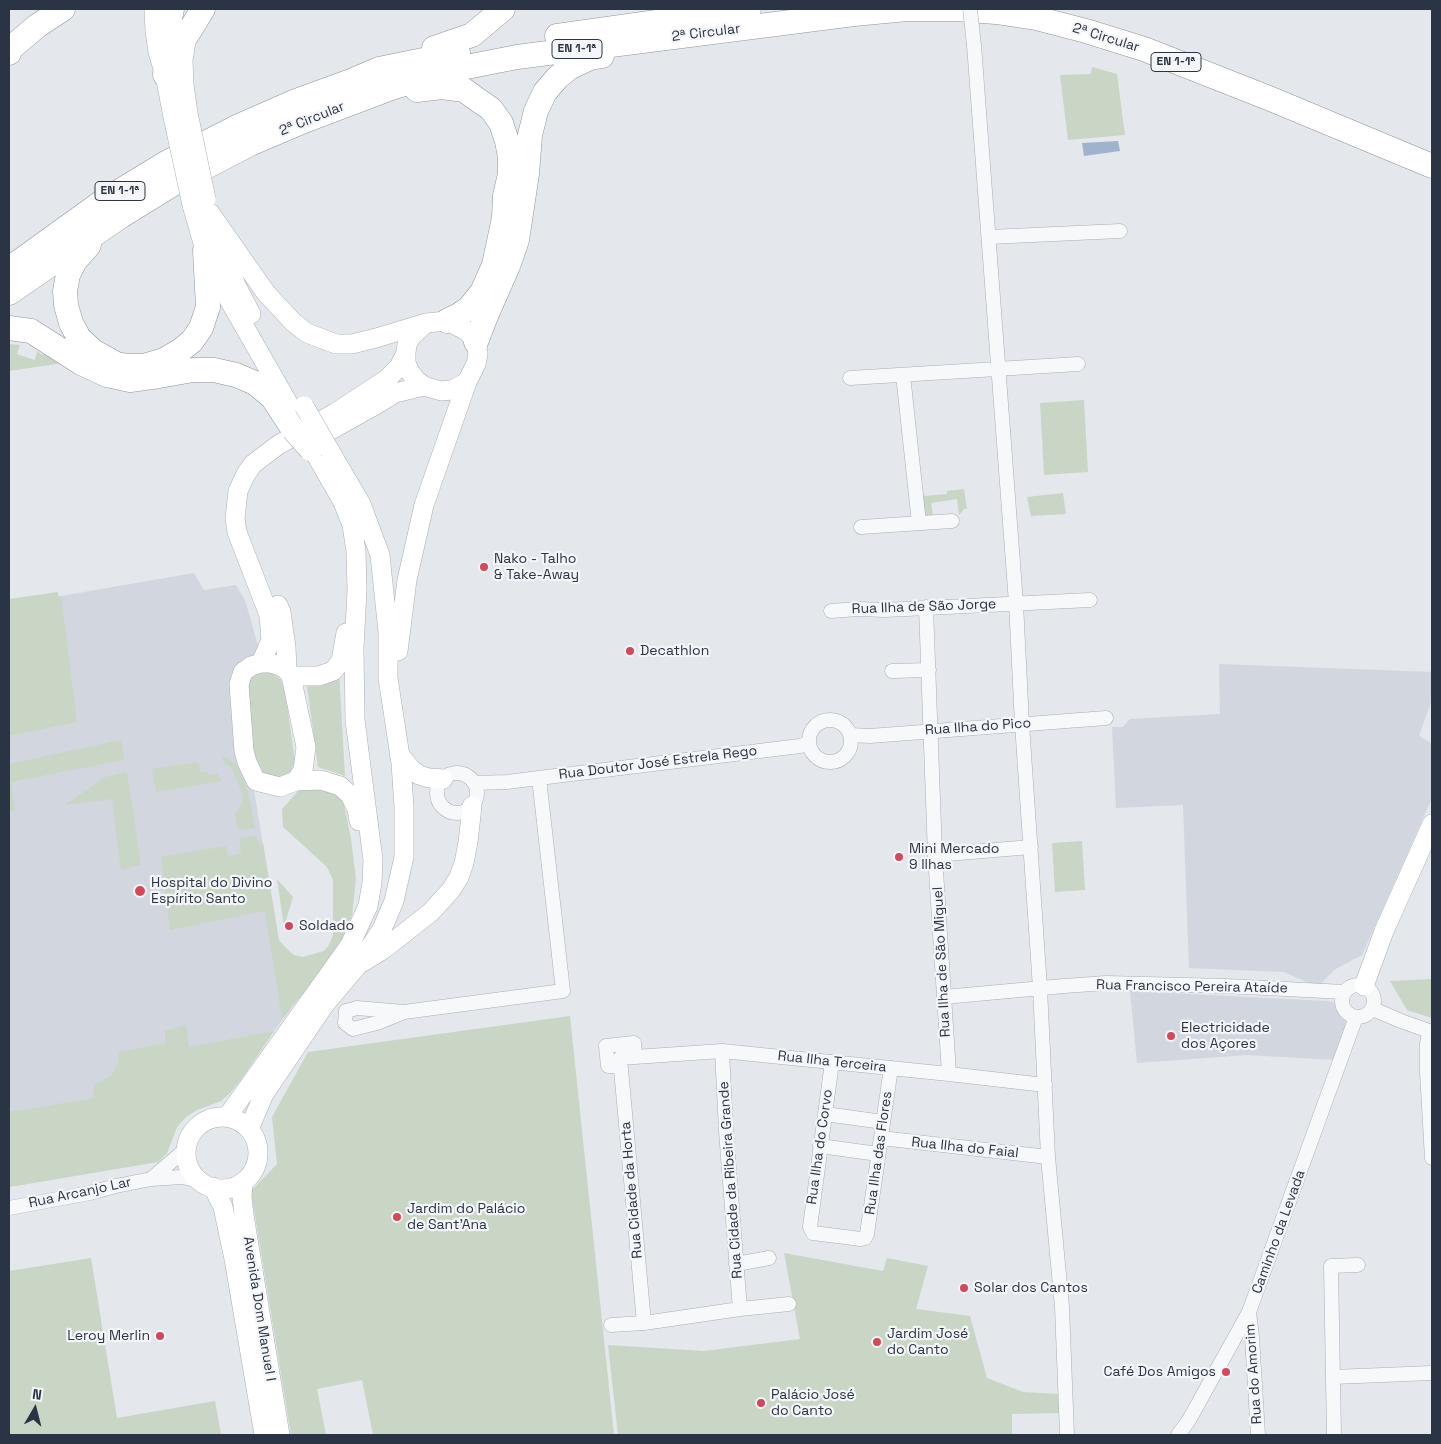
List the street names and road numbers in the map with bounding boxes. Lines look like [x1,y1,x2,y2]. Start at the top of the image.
street label: 2ª Circular [671,20,741,46]
street label: 2ª Circular [1071,20,1141,56]
road number: EN 1-1ª [552,40,602,59]
road number: EN 1-1ª [1151,52,1201,72]
street label: 2ª Circular [277,98,347,140]
road number: EN 1-1ª [95,182,145,200]
street label: Rua Ilha de São Jorge [851,596,997,618]
street label: Rua Ilha do Pico [924,715,1032,739]
street label: Rua Doutor José Estrela Rego [558,742,758,784]
street label: Rua Ilha de São Miguel [930,886,954,1038]
street label: Rua Francisco Pereira Ataíde [1096,977,1288,997]
street label: Rua Ilha Terceira [777,1048,887,1076]
street label: Rua Cidade da Ribeira Grande [716,1081,746,1279]
street label: Rua Ilha do Corvo [804,1088,836,1206]
street label: Rua Ilha das Flores [862,1090,896,1216]
street label: Rua Cidade da Horta [618,1121,646,1259]
street label: Rua Ilha do Faial [911,1134,1019,1162]
street label: Caminho da Levada [1249,1168,1309,1296]
street label: Rua Arcanjo Lar [27,1174,133,1212]
street label: Avenida Dom Manuel I [239,1235,279,1383]
street label: Rua do Amorim [1242,1323,1266,1425]

